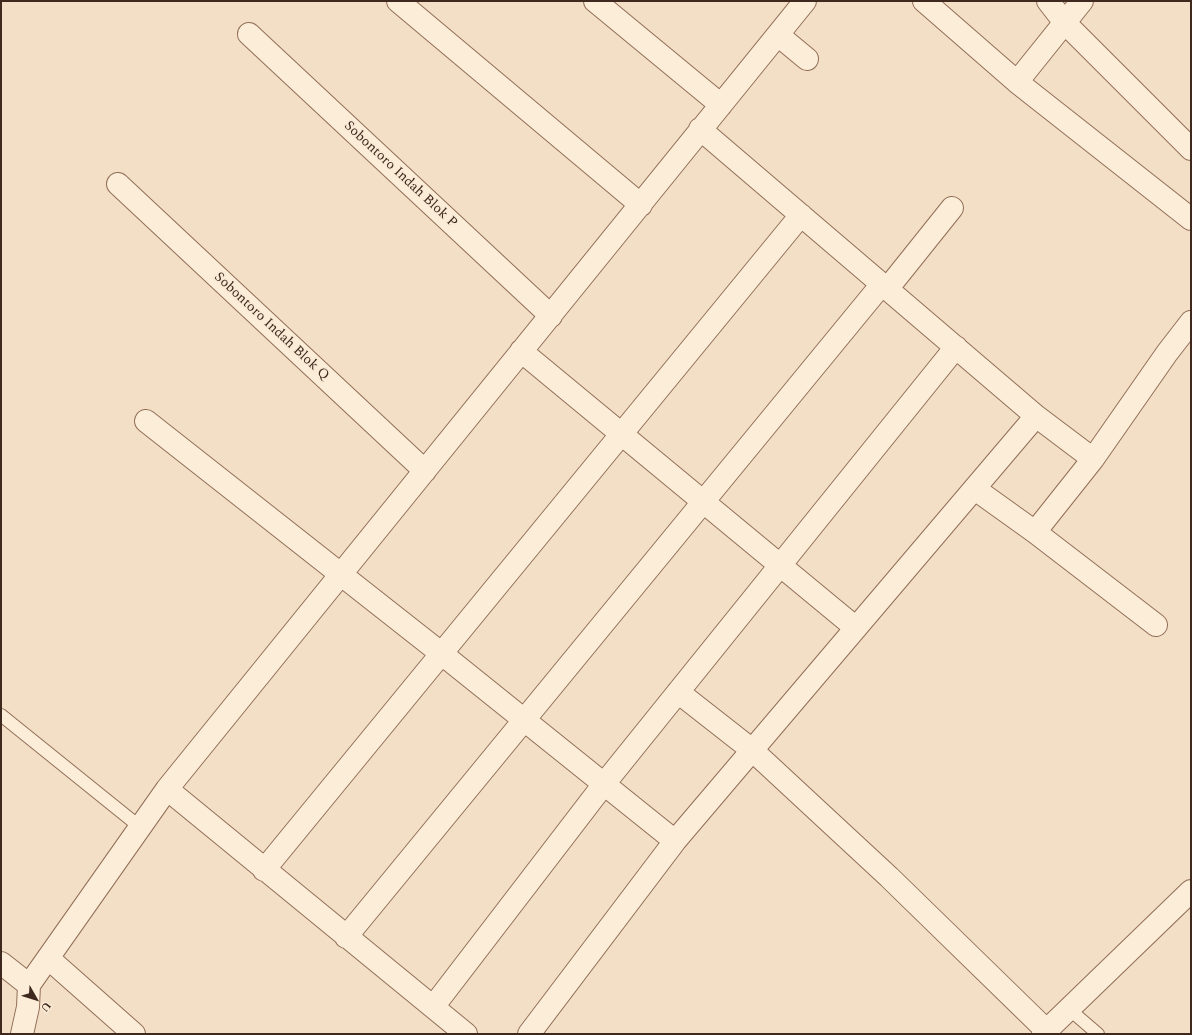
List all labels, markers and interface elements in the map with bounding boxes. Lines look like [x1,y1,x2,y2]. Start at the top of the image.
street label: Sobontoro Indah Blok P [340,118,460,232]
street label: Sobontoro Indah Blok Q [210,269,332,385]
north arrow [16,979,56,1019]
text: U [36,998,55,1016]

